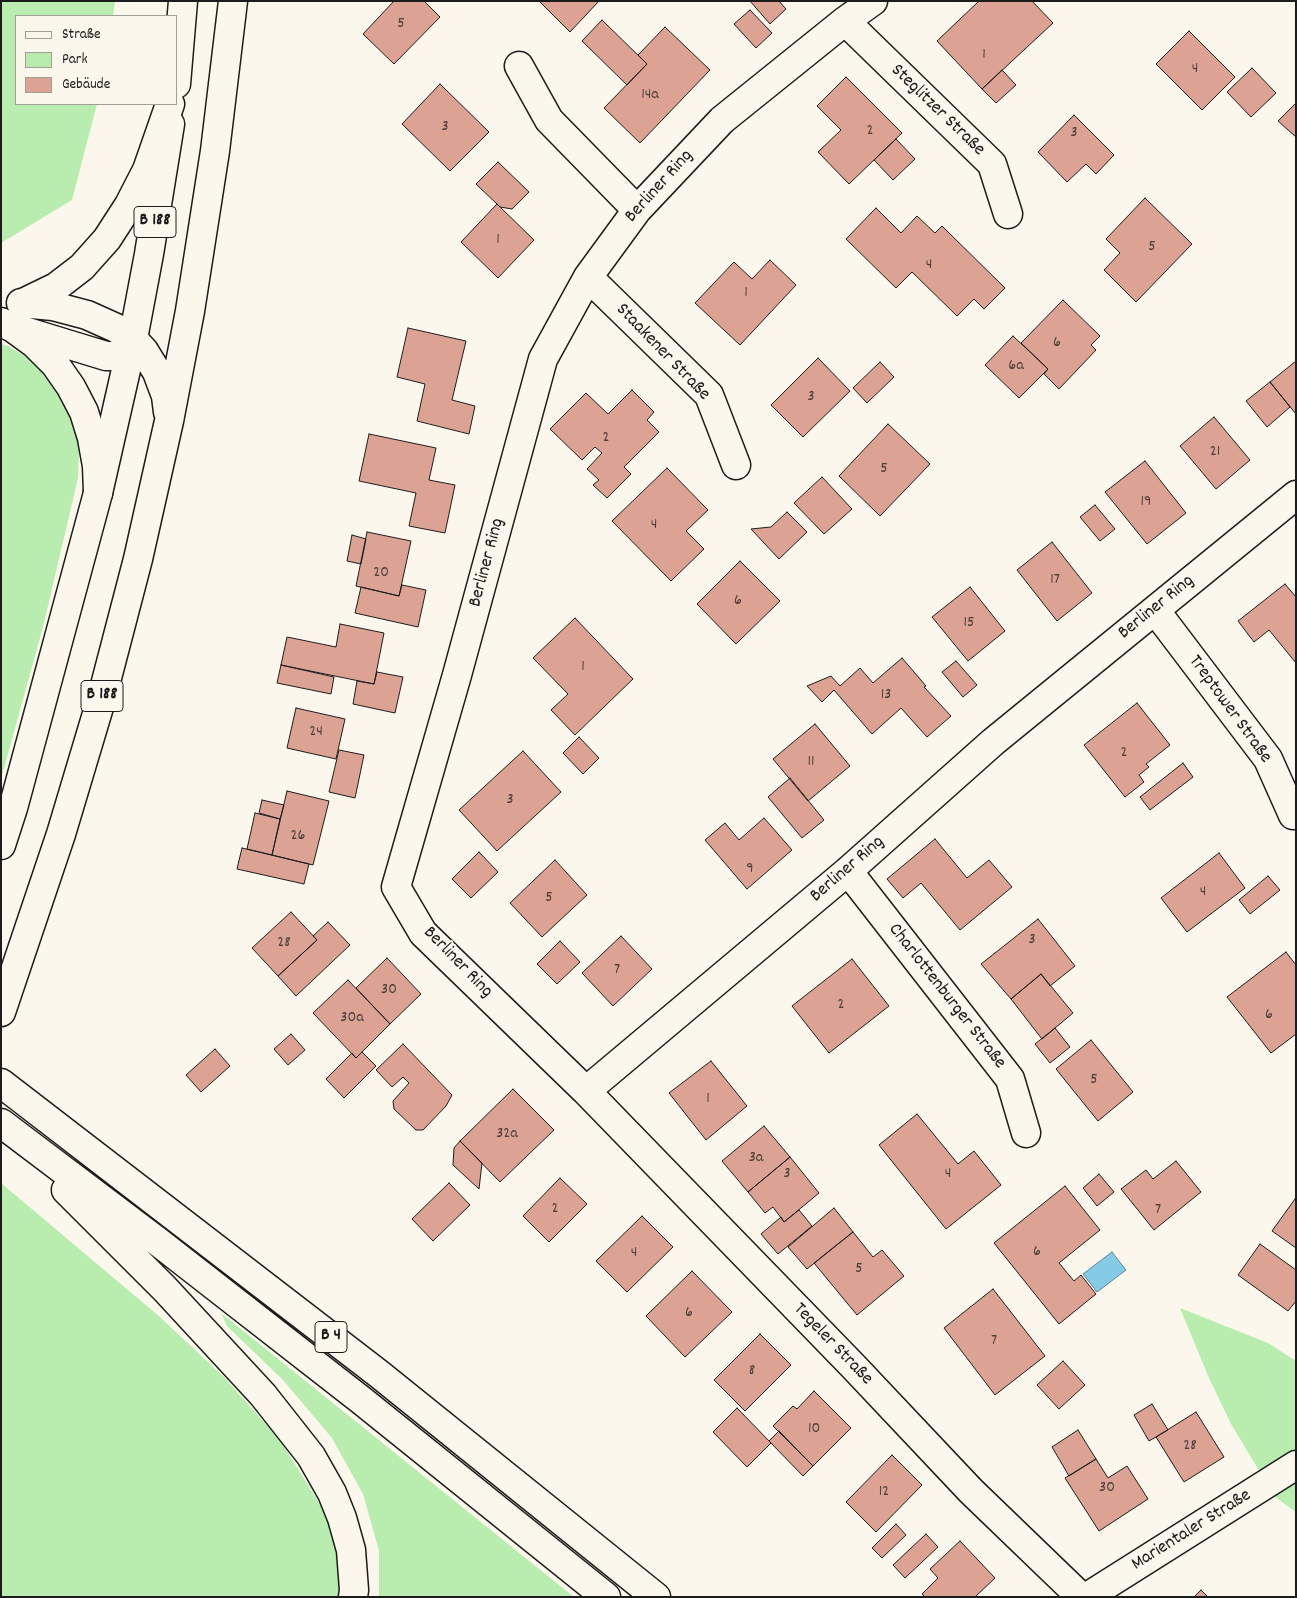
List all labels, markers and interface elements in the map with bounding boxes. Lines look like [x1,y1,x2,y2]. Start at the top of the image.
legend [15,15,178,105]
house number: 5 [397,15,405,35]
text: Straße [62,24,100,46]
house number: 1 [982,46,986,66]
text: Park [62,49,88,71]
street label: Steglitzer Straße [885,60,989,162]
house number: 4 [1192,60,1198,80]
text: Gebäude [62,74,110,96]
house number: 14a [641,86,659,106]
house number: 3 [441,118,449,138]
house number: 2 [867,122,873,142]
house number: 3 [1070,124,1078,144]
street label: Berliner Ring [621,146,699,228]
road number: B 188 [134,206,176,238]
house number: 1 [496,231,500,251]
house number: 5 [1148,238,1156,258]
house number: 4 [926,256,932,276]
house number: 1 [744,284,748,304]
street label: Staakener Straße [610,300,714,406]
house number: 6 [1053,334,1061,354]
house number: 6a [1008,357,1024,377]
house number: 3 [807,388,815,408]
house number: 2 [603,429,609,449]
house number: 21 [1210,443,1220,463]
house number: 5 [880,460,888,480]
house number: 19 [1141,493,1151,513]
street label: Berliner Ring [465,516,511,610]
house number: 4 [651,516,657,536]
house number: 20 [373,564,389,584]
house number: 17 [1050,571,1060,591]
street label: Berliner Ring [1115,571,1199,645]
house number: 6 [734,592,742,612]
house number: 15 [964,614,974,634]
street label: Treptower Straße [1182,652,1276,768]
house number: 1 [581,658,585,678]
road number: B 188 [81,680,123,711]
house number: 13 [881,686,891,706]
house number: 24 [309,723,323,743]
house number: 2 [1121,744,1127,764]
house number: 11 [807,753,815,773]
house number: 3 [506,791,514,811]
house number: 26 [291,827,305,847]
street label: Berliner Ring [806,832,890,908]
house number: 9 [746,860,754,880]
house number: 4 [1200,883,1206,903]
house number: 5 [545,889,553,909]
street label: Charlottenburger Straße [882,920,1010,1074]
street label: Berliner Ring [417,922,497,1004]
house number: 3 [1028,931,1036,951]
house number: 28 [277,934,291,954]
house number: 7 [614,961,620,981]
house number: 30 [381,981,397,1001]
house number: 2 [838,996,844,1016]
house number: 6 [1265,1006,1273,1026]
house number: 30a [340,1009,364,1029]
house number: 5 [1090,1071,1098,1091]
house number: 1 [706,1090,710,1110]
house number: 32a [496,1125,518,1145]
house number: 3a [749,1149,763,1169]
house number: 3 [783,1165,791,1185]
house number: 4 [945,1165,951,1185]
house number: 2 [552,1200,558,1220]
house number: 7 [1155,1201,1161,1221]
house number: 6 [1033,1243,1041,1263]
house number: 4 [631,1244,637,1264]
house number: 5 [855,1260,863,1280]
street label: Tegeler Straße [787,1299,877,1391]
house number: 6 [685,1304,693,1324]
road number: B 4 [315,1321,347,1352]
house number: 7 [991,1332,997,1352]
house number: 8 [749,1362,755,1382]
house number: 10 [808,1420,820,1440]
house number: 28 [1183,1437,1197,1457]
house number: 30 [1099,1479,1115,1499]
house number: 12 [879,1483,889,1503]
street label: Marientaler Straße [1128,1485,1256,1577]

